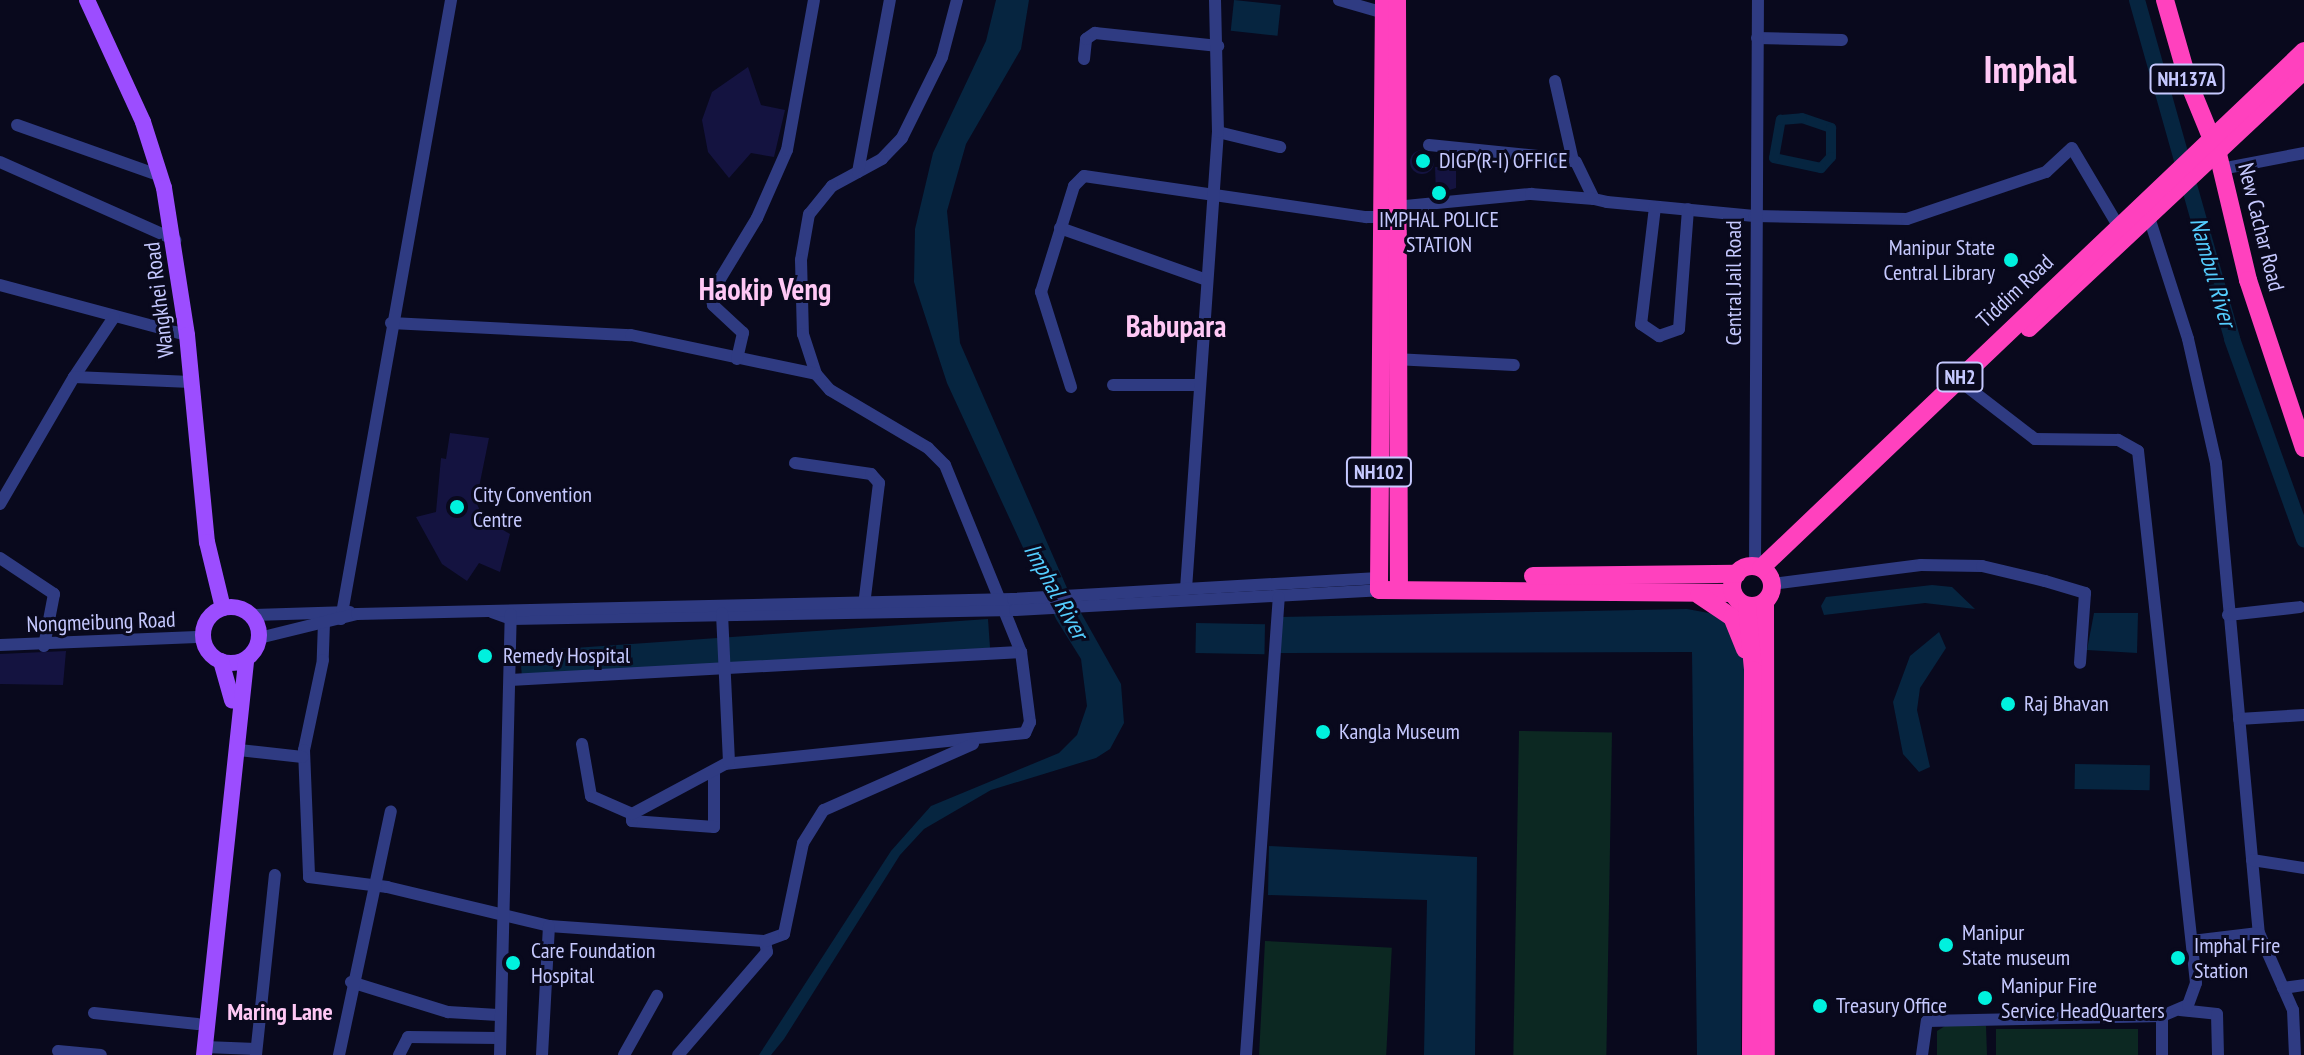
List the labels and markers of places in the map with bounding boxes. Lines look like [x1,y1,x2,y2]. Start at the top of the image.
place label: DIGP(R-I) OFFICE [1439,148,1568,174]
marker: DIGP(R-I) OFFICE [1414,152,1432,170]
marker: IMPHAL POLICE STATION [1430,184,1448,202]
place label: IMPHAL POLICE STATION [1379,206,1499,258]
place label: Manipur State Central Library [1884,234,1995,286]
marker: Manipur State Central Library [2002,251,2020,269]
place label: City Convention Centre [473,481,593,532]
marker: City Convention Centre [448,498,466,516]
place label: Remedy Hospital [503,643,631,669]
marker: Remedy Hospital [474,645,496,667]
place label: Raj Bhavan [2024,691,2109,717]
marker: Raj Bhavan [1999,695,2017,713]
place label: Kangla Museum [1339,719,1460,745]
marker: Kangla Museum [1314,723,1332,741]
place label: Manipur State museum [1962,919,2070,970]
place label: Imphal Fire Station [2194,932,2280,984]
marker: Manipur State museum [1937,936,1955,954]
place label: Care Foundation Hospital [531,937,655,988]
marker: Imphal Fire Station [2169,949,2187,967]
marker: Care Foundation Hospital [502,952,524,974]
place label: Manipur Fire Service HeadQuarters [2001,972,2165,1024]
marker: Manipur Fire Service HeadQuarters [1976,989,1994,1007]
place label: Treasury Office [1836,993,1948,1019]
marker: Treasury Office [1811,997,1829,1015]

